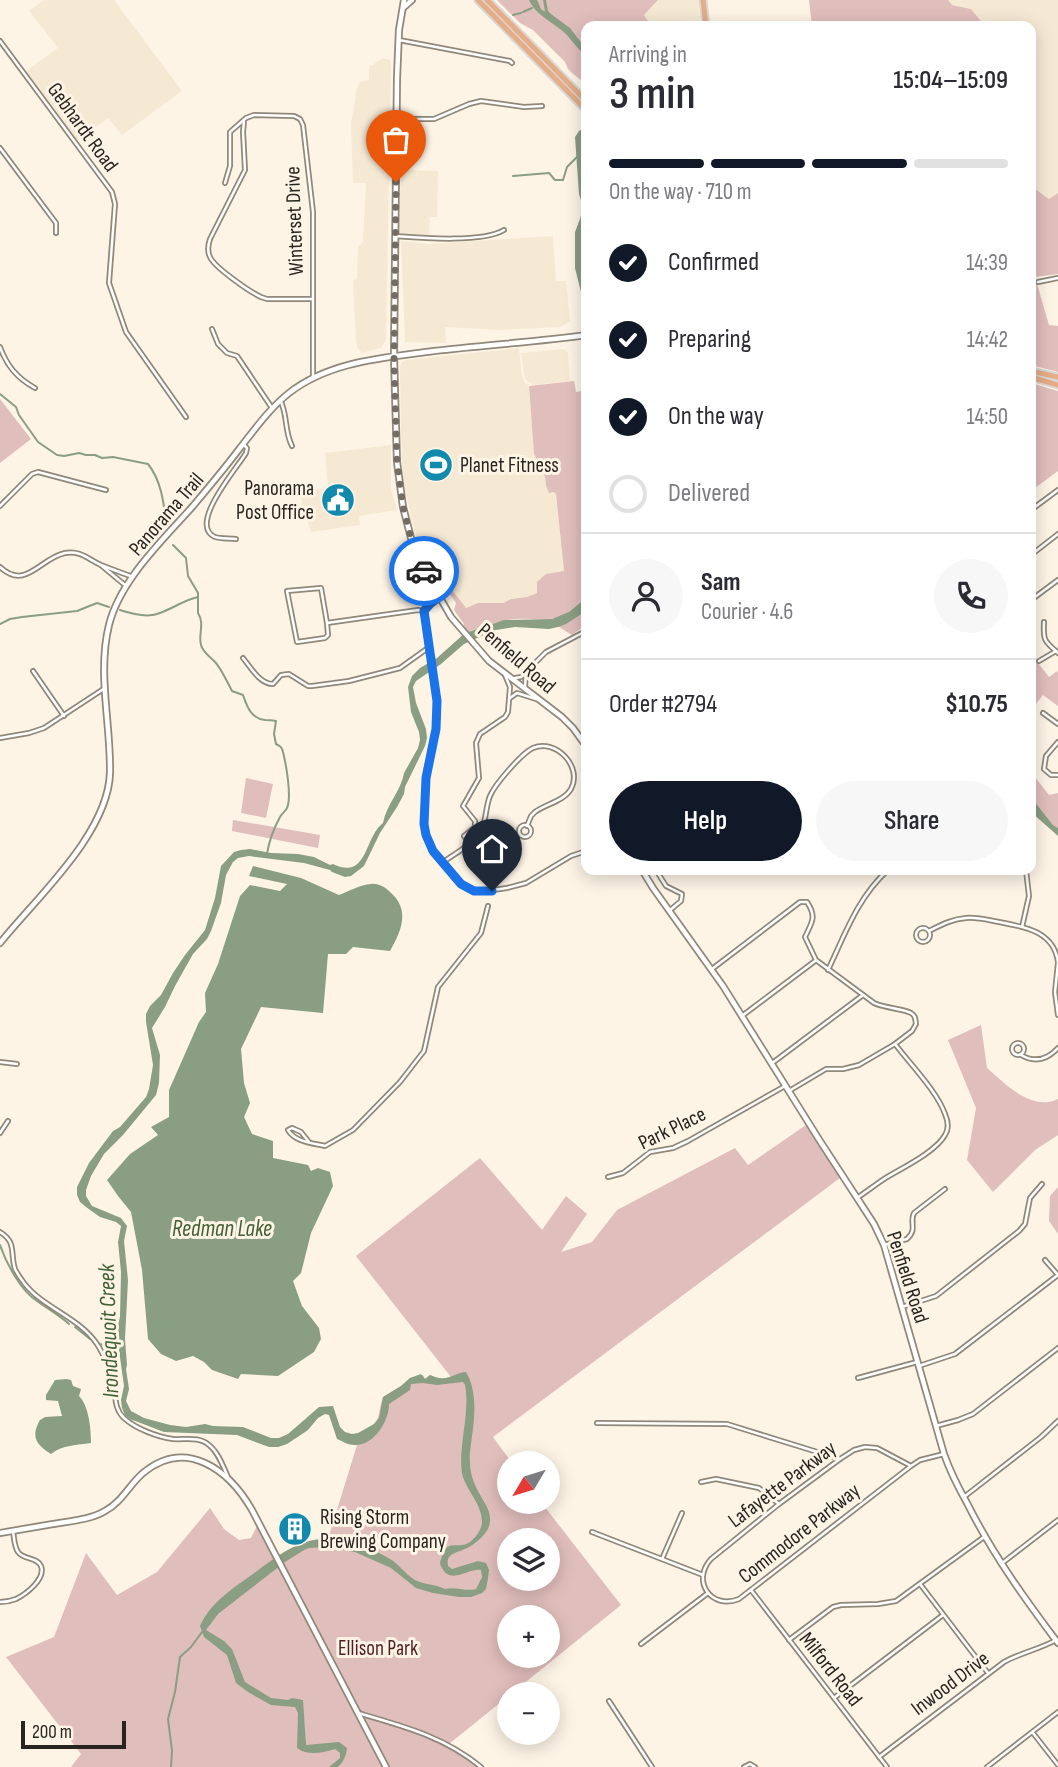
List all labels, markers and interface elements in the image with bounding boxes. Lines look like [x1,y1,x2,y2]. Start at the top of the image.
text: Arriving in [609,41,687,69]
text: 15:04–15:09 [893,65,1008,96]
text: 3 min [609,67,696,122]
street label: Gebhardt Road [42,78,123,177]
pin [366,110,426,182]
icon: bag [377,121,415,159]
street label: Winterset Drive [280,166,309,276]
text: On the way · 710 m [609,178,752,206]
icon: check [609,244,647,282]
text: Confirmed [668,247,759,278]
text: 14:39 [966,249,1008,277]
icon: check [609,321,647,359]
text: Preparing [668,324,751,355]
text: 14:42 [967,326,1008,354]
icon: check [609,398,647,436]
text: On the way [668,401,764,432]
text: 14:50 [967,403,1008,431]
sports icon: Planet Fitness [417,446,455,484]
place label: Planet Fitness [460,453,559,478]
street label: Panorama Trail [124,468,209,561]
place label: Panorama Post Office [236,476,314,525]
text: Delivered [668,478,750,509]
public building icon: Panorama Post Office [319,481,357,519]
courier [389,536,459,606]
icon: car [405,552,443,590]
button: person [609,559,683,633]
button: phone [934,559,1008,633]
text: Sam [701,567,741,598]
text: Courier · 4.6 [701,598,793,626]
street label: Penfield Road [473,618,561,699]
text: Order #2794 [609,689,717,720]
text: $10.75 [945,689,1008,720]
button: Help [609,781,802,861]
button: Share [816,781,1008,861]
pin [462,819,522,891]
icon: home [473,830,511,868]
street label: Park Place [635,1102,710,1155]
water label: Redman Lake [172,1215,272,1243]
street label: Penfield Road [881,1228,934,1326]
water label: Irondequoit Creek [93,1262,125,1399]
street label: Lafayette Parkway [723,1436,841,1533]
north arrow [497,1451,560,1514]
map controls [497,1451,560,1745]
street label: Commodore Parkway [733,1478,865,1589]
place label: Rising Storm Brewing Company [320,1505,446,1554]
building icon: Rising Storm Brewing Company [276,1510,314,1548]
button: layers [497,1528,560,1591]
button: + [497,1605,560,1668]
street label: Milford Road [794,1627,867,1711]
park label: Ellison Park [338,1636,418,1661]
street label: Inwood Drive [906,1646,994,1721]
button: − [497,1682,560,1745]
scale bar [21,1718,126,1750]
text: 200 m [32,1721,72,1744]

